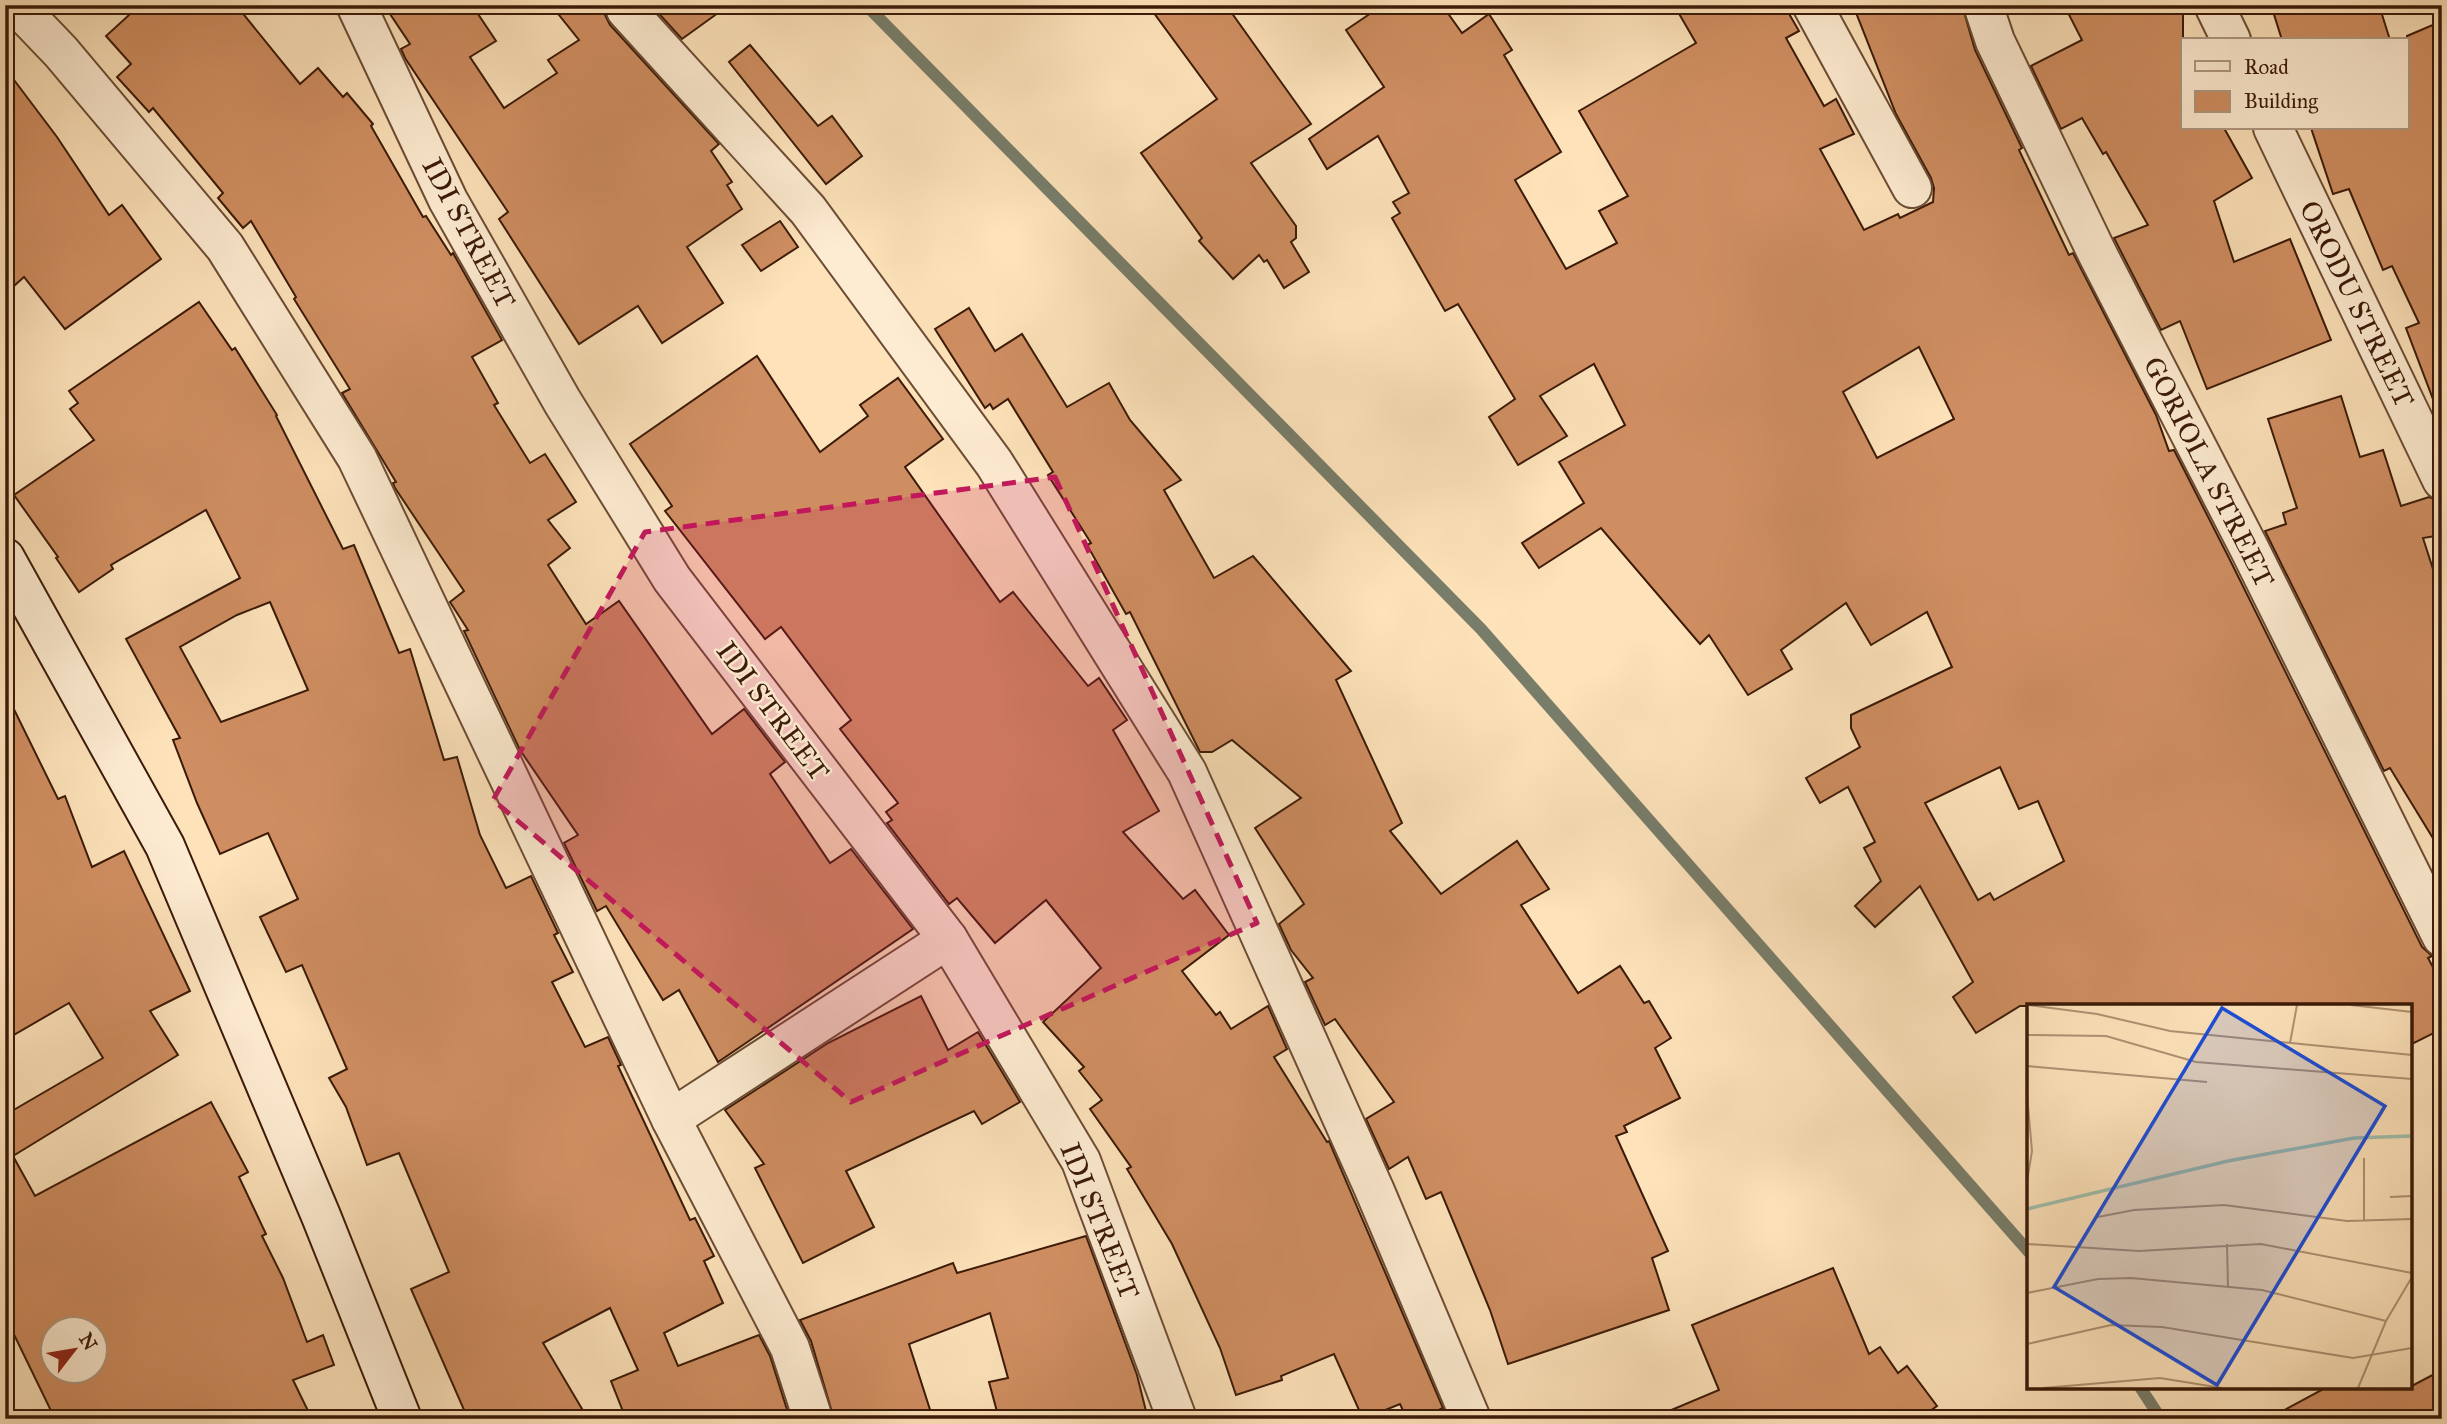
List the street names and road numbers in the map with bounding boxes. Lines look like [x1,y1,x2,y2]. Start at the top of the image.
street label: IDI STREET [415,151,523,315]
street label: ORODU STREET [2292,195,2422,413]
street label: GORIOLA STREET [2136,351,2282,593]
street label: IDI STREET [709,634,837,788]
street label: IDI STREET [1053,1137,1147,1305]

